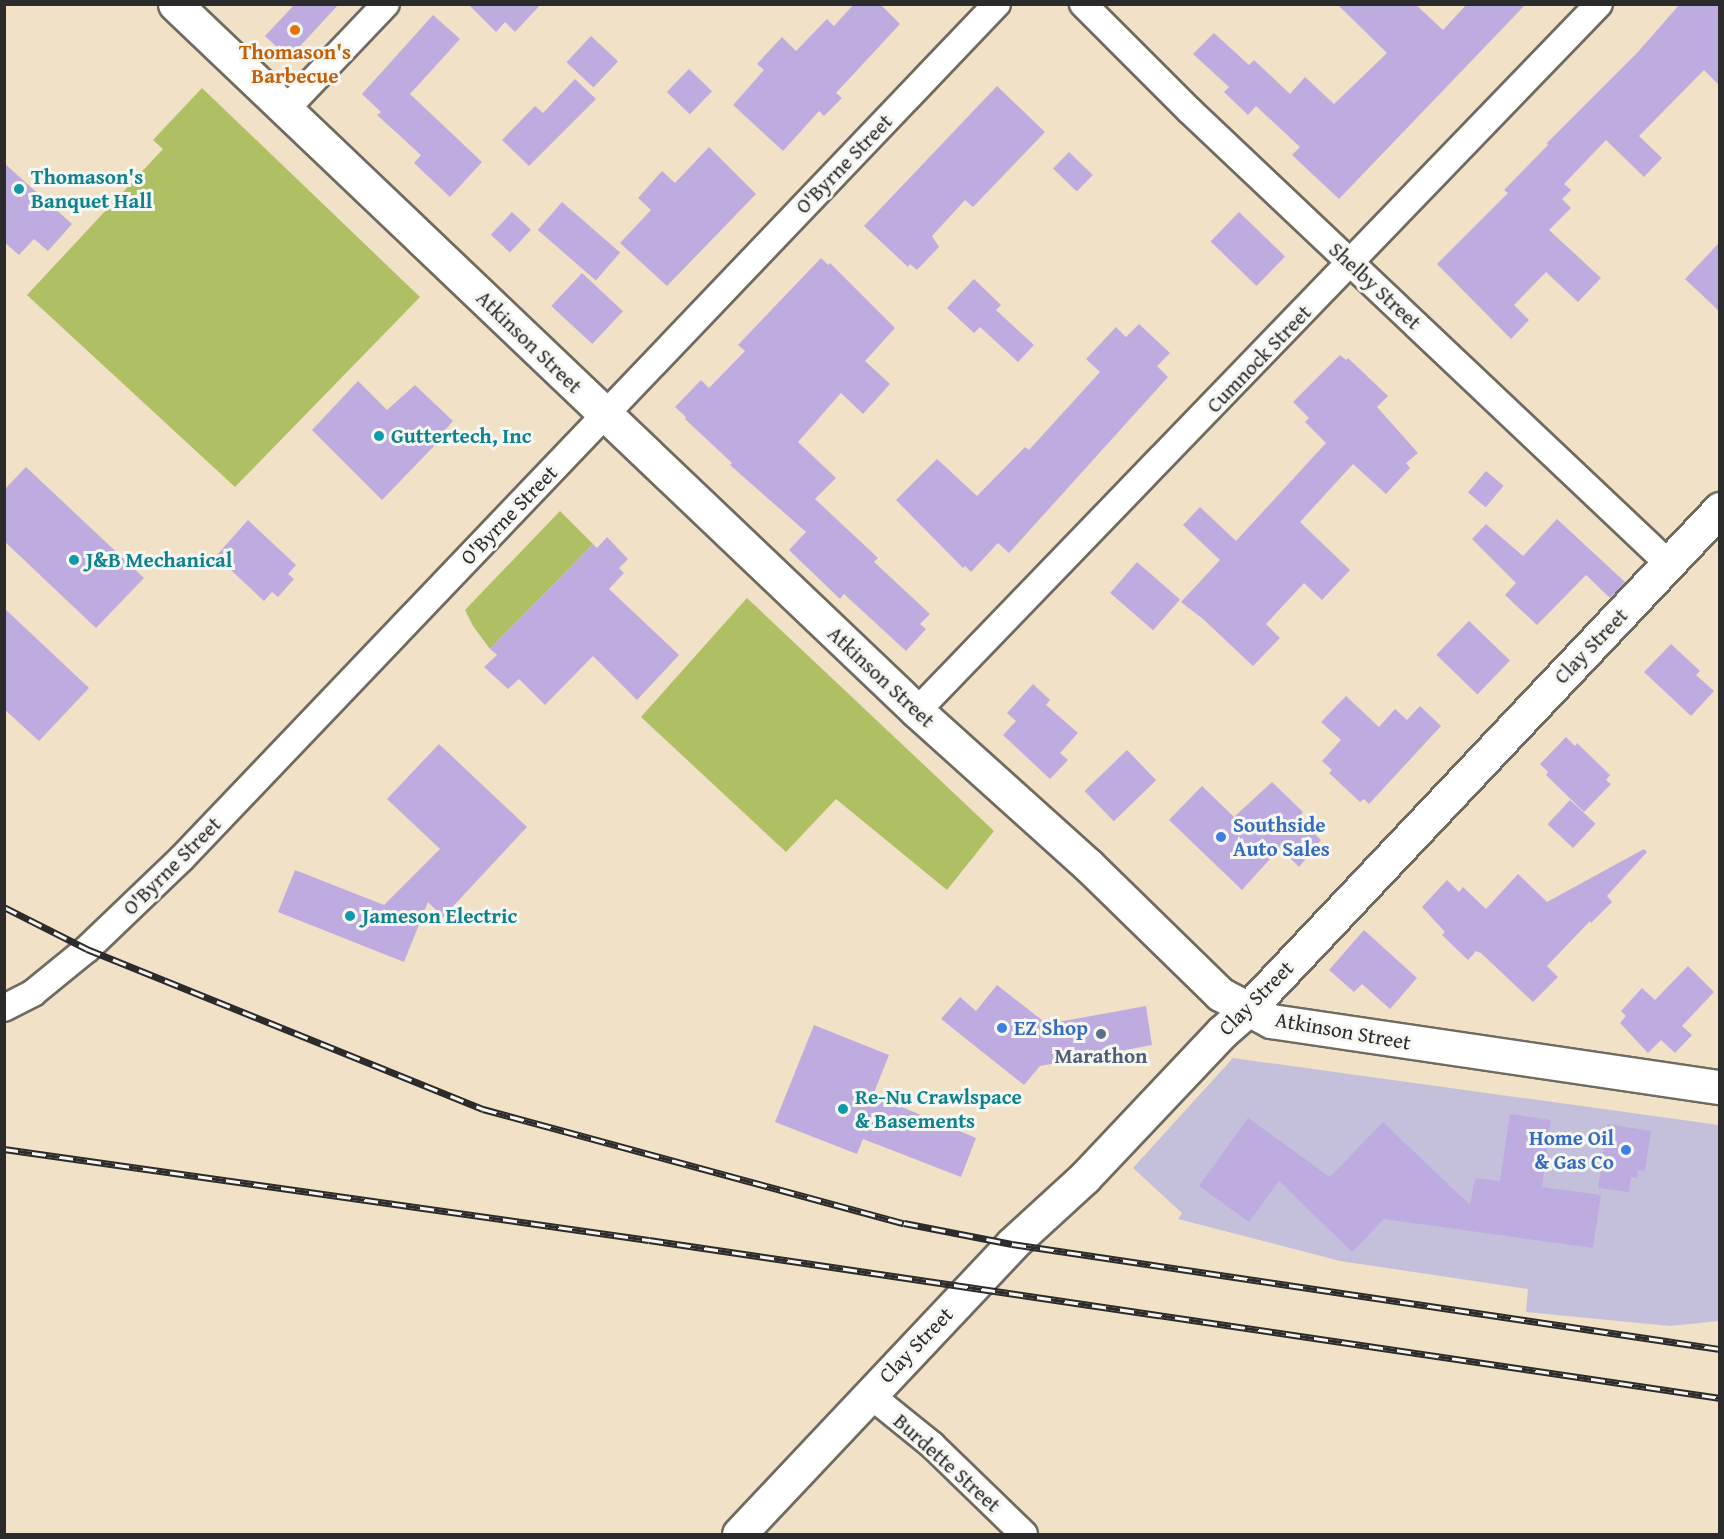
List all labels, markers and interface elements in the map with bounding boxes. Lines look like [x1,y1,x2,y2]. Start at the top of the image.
marker: Thomason's Barbecue [288,23,302,37]
place label: Thomason's Barbecue [239,39,351,89]
street label: O'Byrne Street [790,109,898,219]
place label: Thomason's Banquet Hall [31,164,152,214]
marker: Thomason's Banquet Hall [12,182,26,196]
street label: Shelby Street [1324,237,1426,335]
street label: Atkinson Street [471,285,587,399]
street label: Cumnock Street [1201,300,1317,418]
place label: Guttertech, Inc [391,423,531,449]
marker: Guttertech, Inc [372,429,386,443]
street label: O'Byrne Street [455,460,563,570]
place label: J&B Mechanical [86,547,232,573]
marker: J&B Mechanical [67,553,81,567]
street label: Clay Street [1549,603,1633,689]
street label: Atkinson Street [822,621,940,733]
street label: O'Byrne Street [118,812,226,920]
place label: Southside Auto Sales [1233,812,1330,862]
marker: Southside Auto Sales [1214,830,1228,844]
place label: Jameson Electric [362,903,517,929]
marker: Jameson Electric [343,909,357,923]
street label: Clay Street [1213,955,1299,1041]
street label: Atkinson Street [1273,1007,1413,1055]
place label: EZ Shop [1014,1015,1088,1041]
marker: EZ Shop [995,1021,1009,1035]
marker: Marathon [1094,1027,1108,1041]
place label: Marathon [1055,1043,1147,1069]
place label: Re-Nu Crawlspace & Basements [855,1084,1022,1134]
marker: Re-Nu Crawlspace & Basements [836,1102,850,1116]
place label: Home Oil & Gas Co [1529,1125,1614,1175]
marker: Home Oil & Gas Co [1619,1143,1633,1157]
street label: Clay Street [874,1302,958,1388]
street label: Burdette Street [888,1408,1006,1518]

